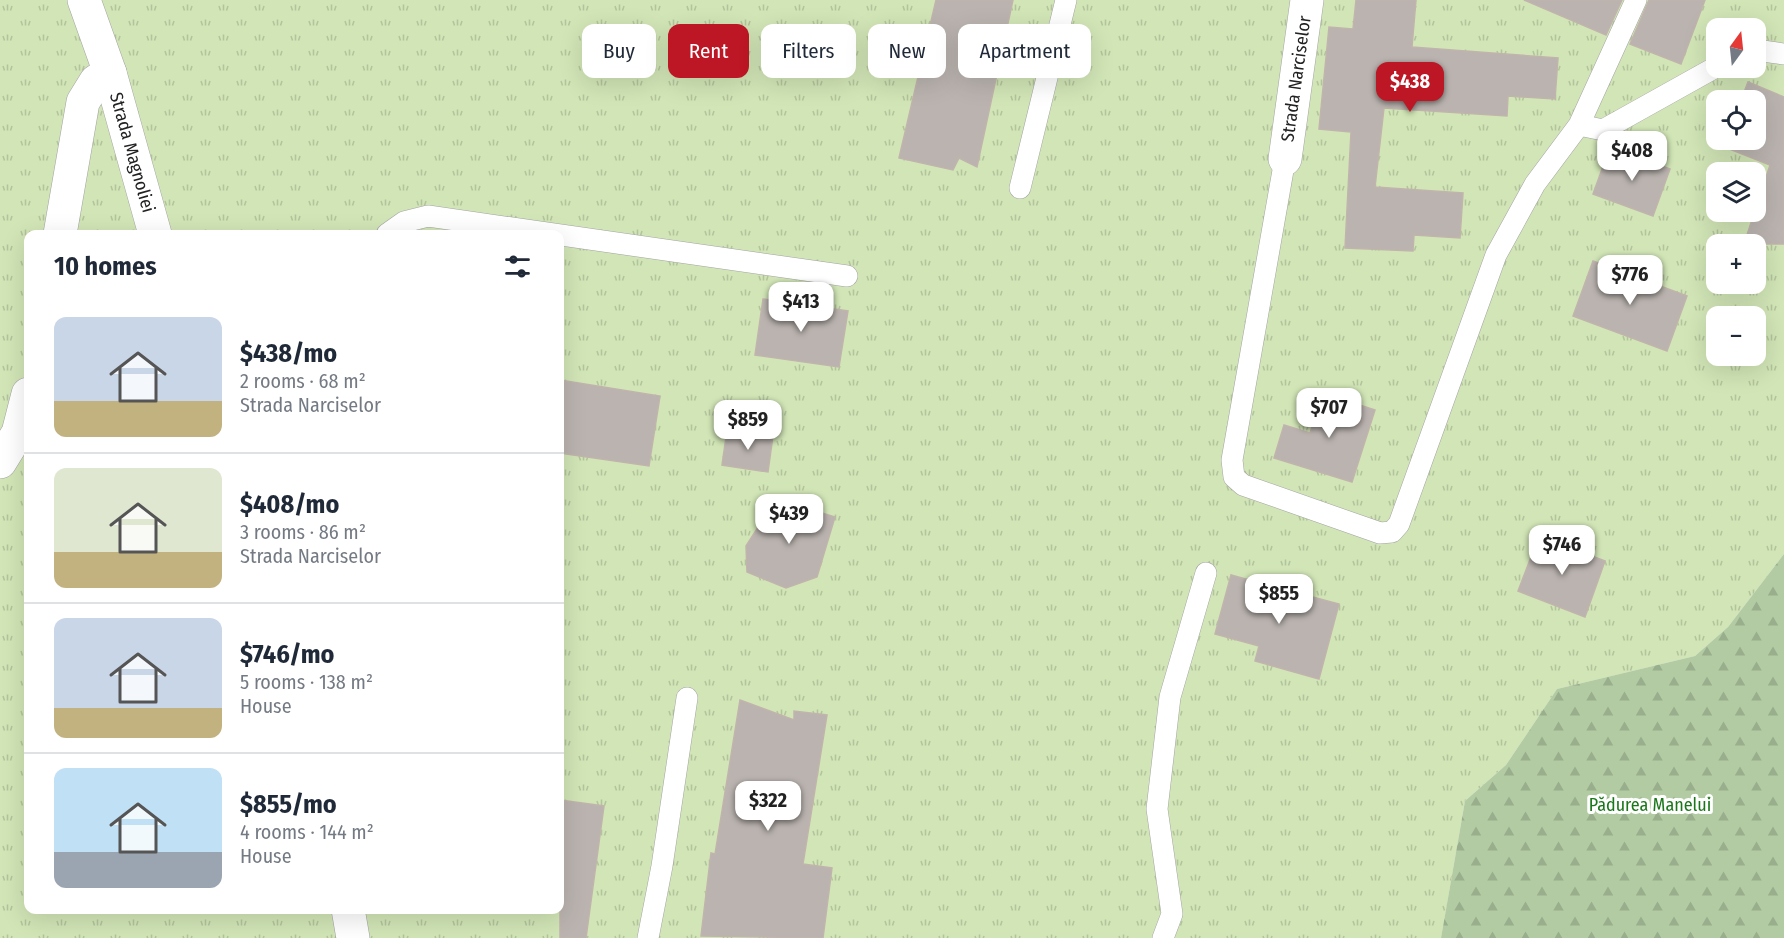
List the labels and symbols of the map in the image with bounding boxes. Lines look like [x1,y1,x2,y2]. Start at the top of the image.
street label: Strada Narciselor [1277,14,1316,143]
north arrow [1706,18,1766,78]
pin: $438 [1374,62,1446,113]
street label: Strada Magnoliei [105,90,159,215]
pin: $408 [1596,131,1668,182]
pin: $776 [1594,255,1666,306]
pin: $413 [765,282,837,333]
pin: $707 [1293,388,1365,439]
pin: $859 [712,400,784,451]
pin: $439 [753,494,825,545]
pin: $746 [1526,525,1598,576]
pin: $855 [1243,574,1315,625]
pin: $322 [732,781,804,832]
park label: Pădurea Manelui [1589,794,1711,816]

